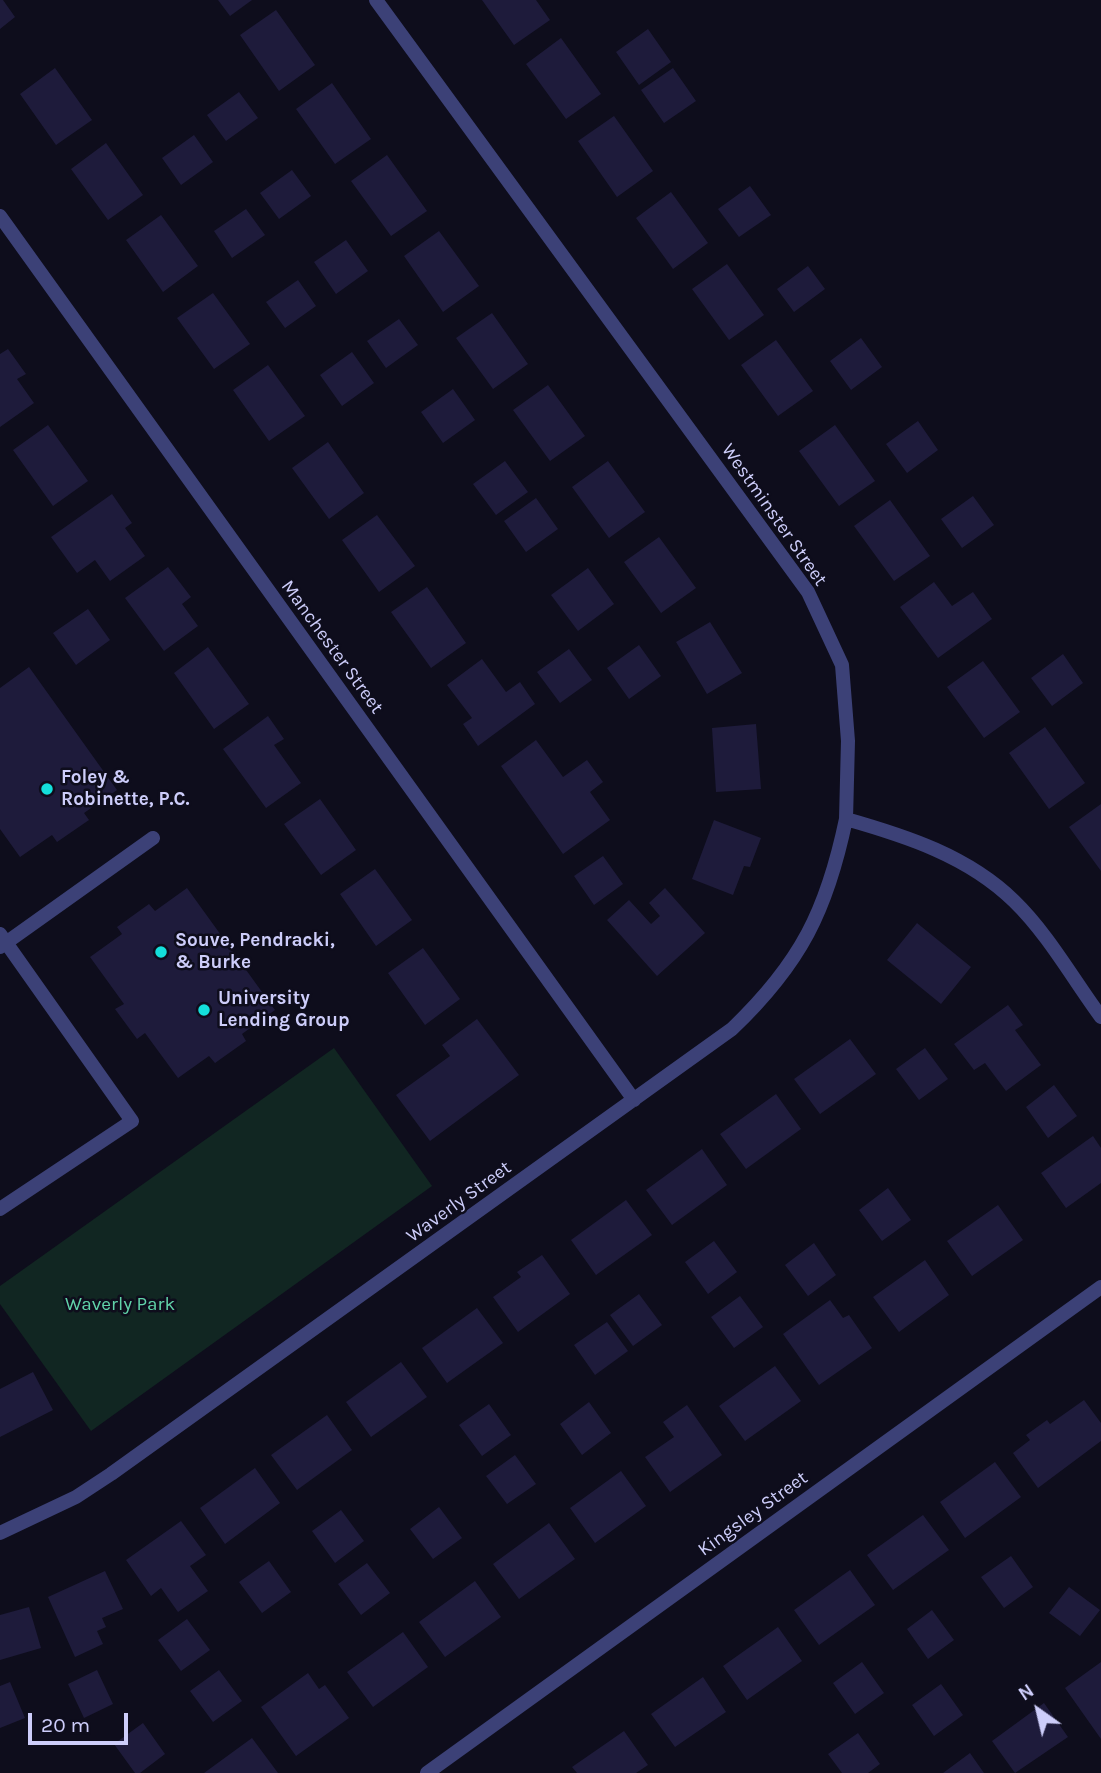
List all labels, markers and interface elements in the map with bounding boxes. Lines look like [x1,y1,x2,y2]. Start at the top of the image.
street label: Westminster Street [716,439,832,591]
street label: Manchester Street [276,576,388,718]
place label: Foley & Robinette, P.C. [61,767,190,811]
marker: Foley & Robinette, P.C. [39,781,55,797]
place label: Souve, Pendracki, & Burke [175,930,335,974]
marker: Souve, Pendracki, & Burke [153,944,169,960]
place label: University Lending Group [218,988,349,1032]
marker: University Lending Group [196,1002,212,1018]
street label: Waverly Street [402,1156,516,1248]
park label: Waverly Park [65,1294,175,1316]
street label: Kingsley Street [694,1467,812,1561]
north arrow [1003,1675,1073,1745]
text: N [1014,1680,1038,1706]
scale bar [32,1700,131,1744]
text: 20 m [41,1713,90,1737]

